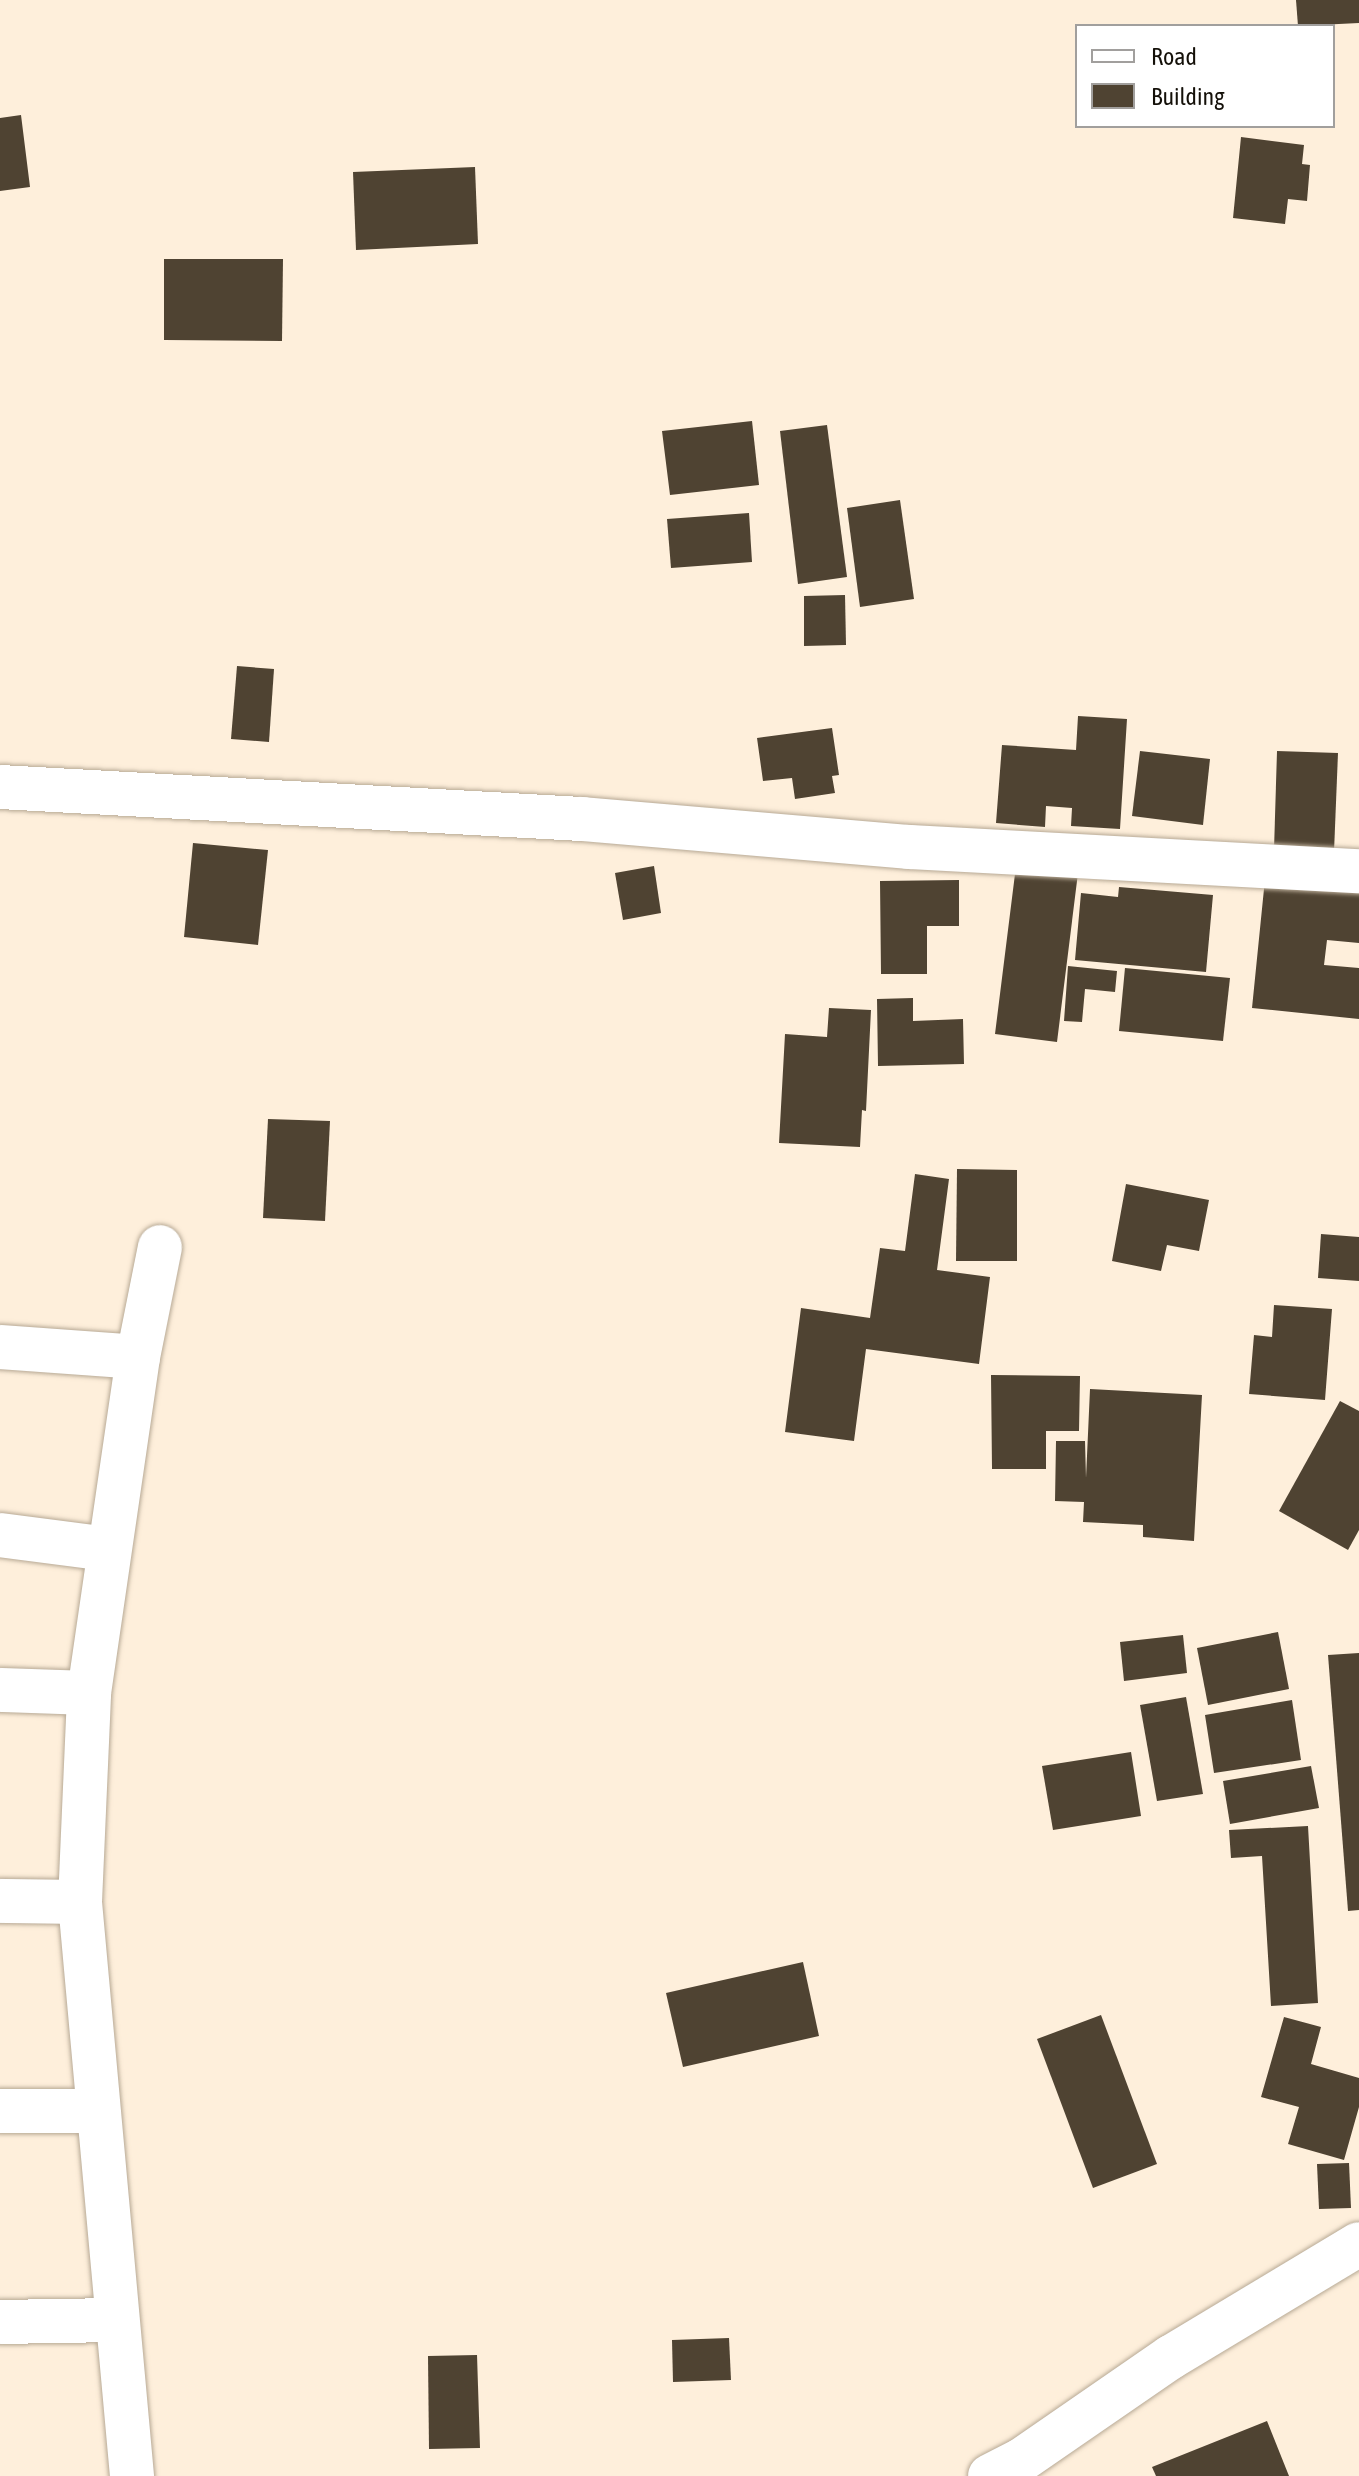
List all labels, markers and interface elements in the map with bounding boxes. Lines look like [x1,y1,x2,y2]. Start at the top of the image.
legend [1075,24,1335,128]
text: Road [1151,43,1197,70]
text: Building [1151,83,1224,110]

